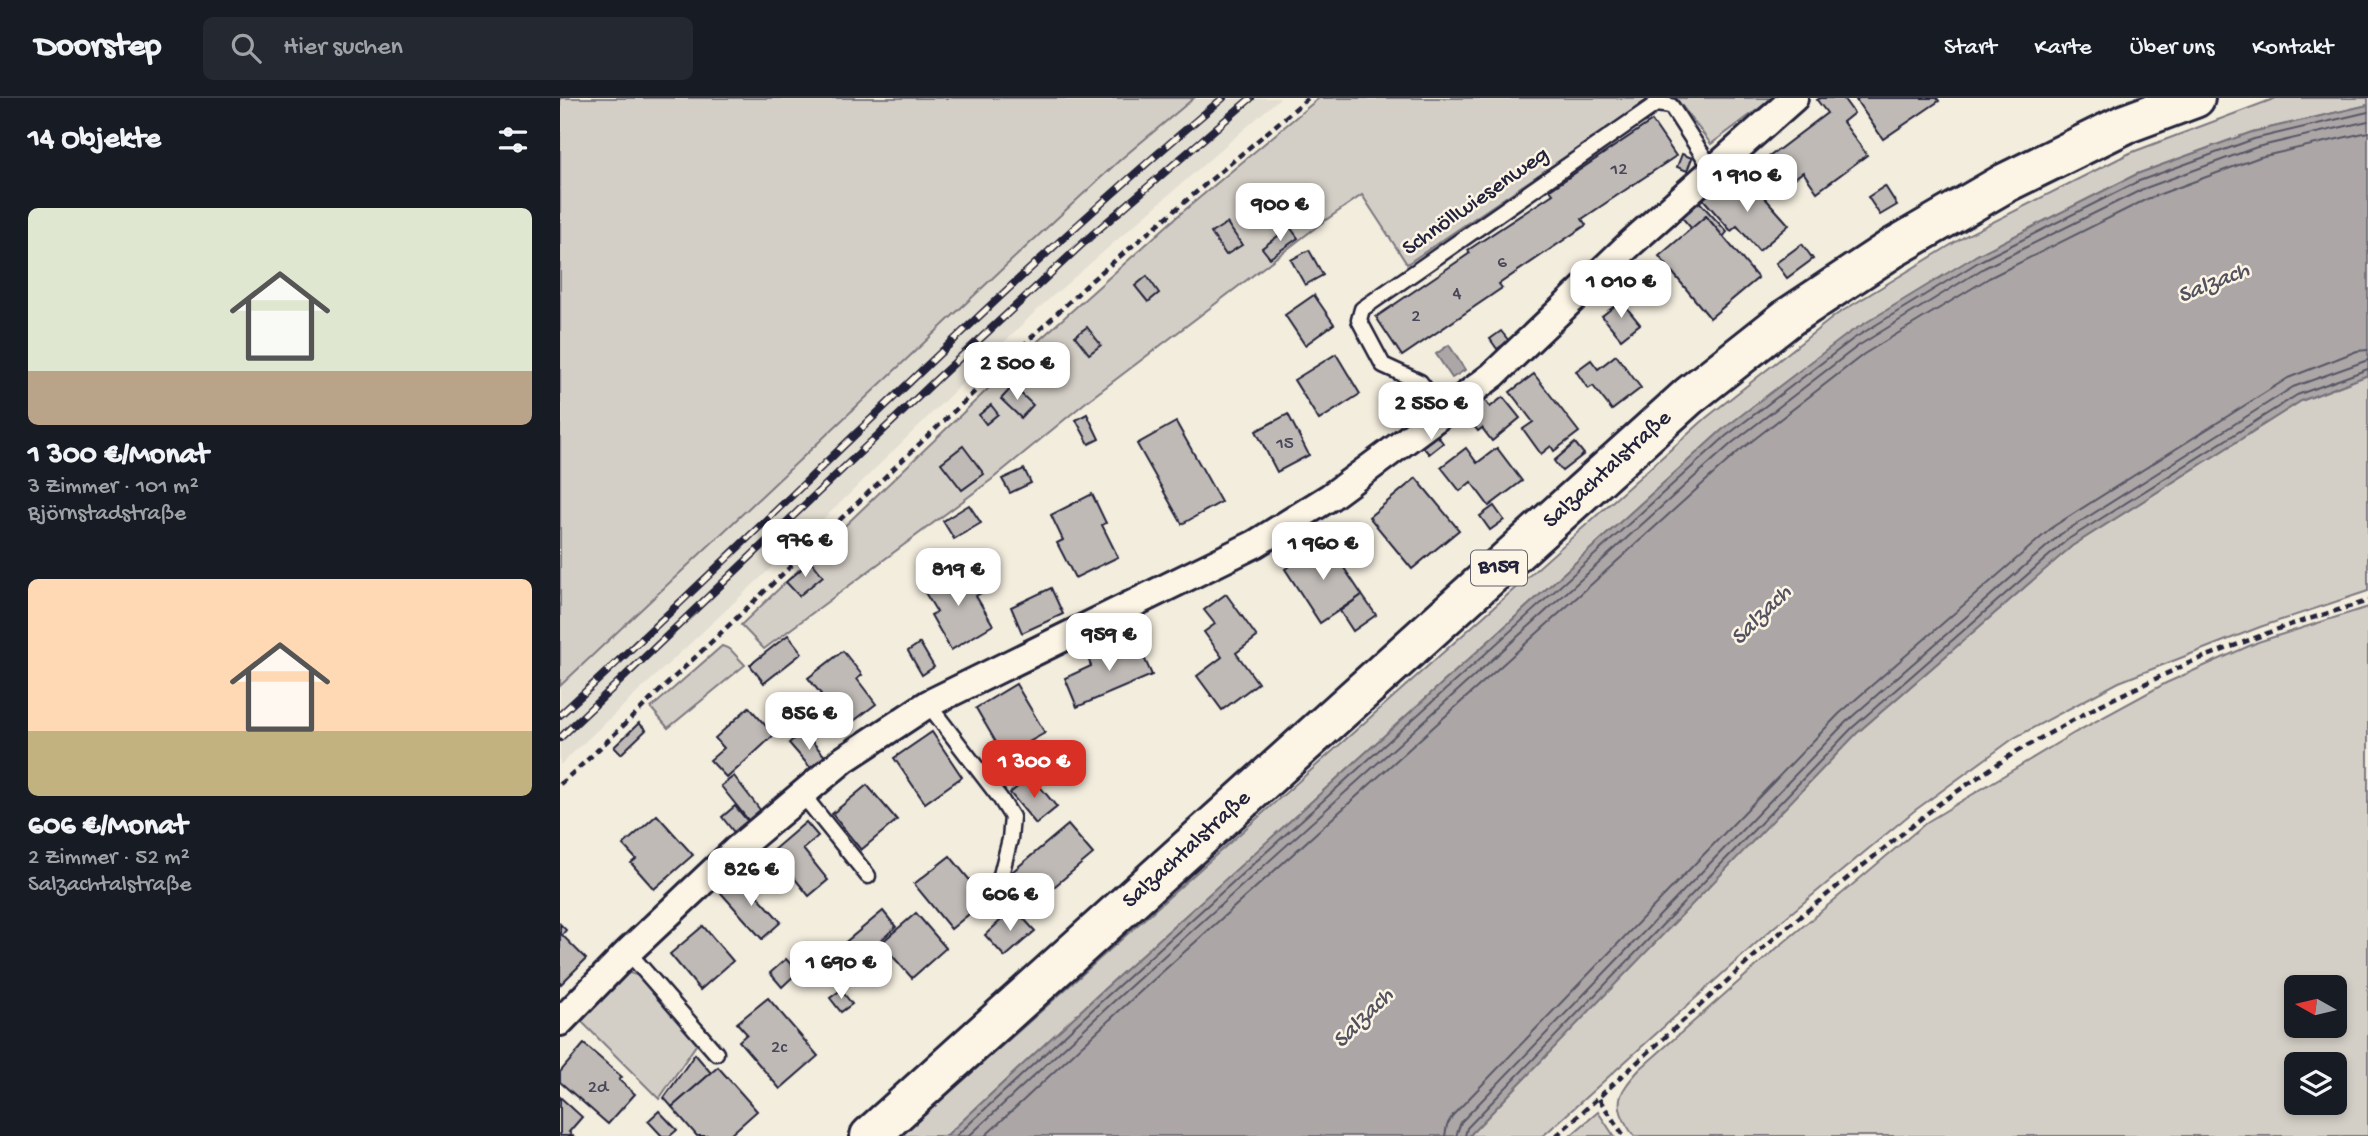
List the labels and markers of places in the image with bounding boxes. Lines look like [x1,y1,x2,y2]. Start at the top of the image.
pin: 1 910 € [1682,155,1812,214]
pin: 900 € [1231,184,1329,243]
pin: 1 010 € [1556,260,1686,320]
pin: 2 500 € [952,342,1082,402]
pin: 2 550 € [1366,382,1496,442]
pin: 976 € [756,519,854,579]
pin: 1 960 € [1258,522,1388,582]
pin: 819 € [909,548,1007,608]
pin: 959 € [1060,614,1158,673]
pin: 856 € [760,692,858,752]
pin: 1 300 € [969,740,1099,800]
pin: 826 € [702,848,800,908]
pin: 606 € [961,874,1059,933]
pin: 1 690 € [776,942,906,1001]

